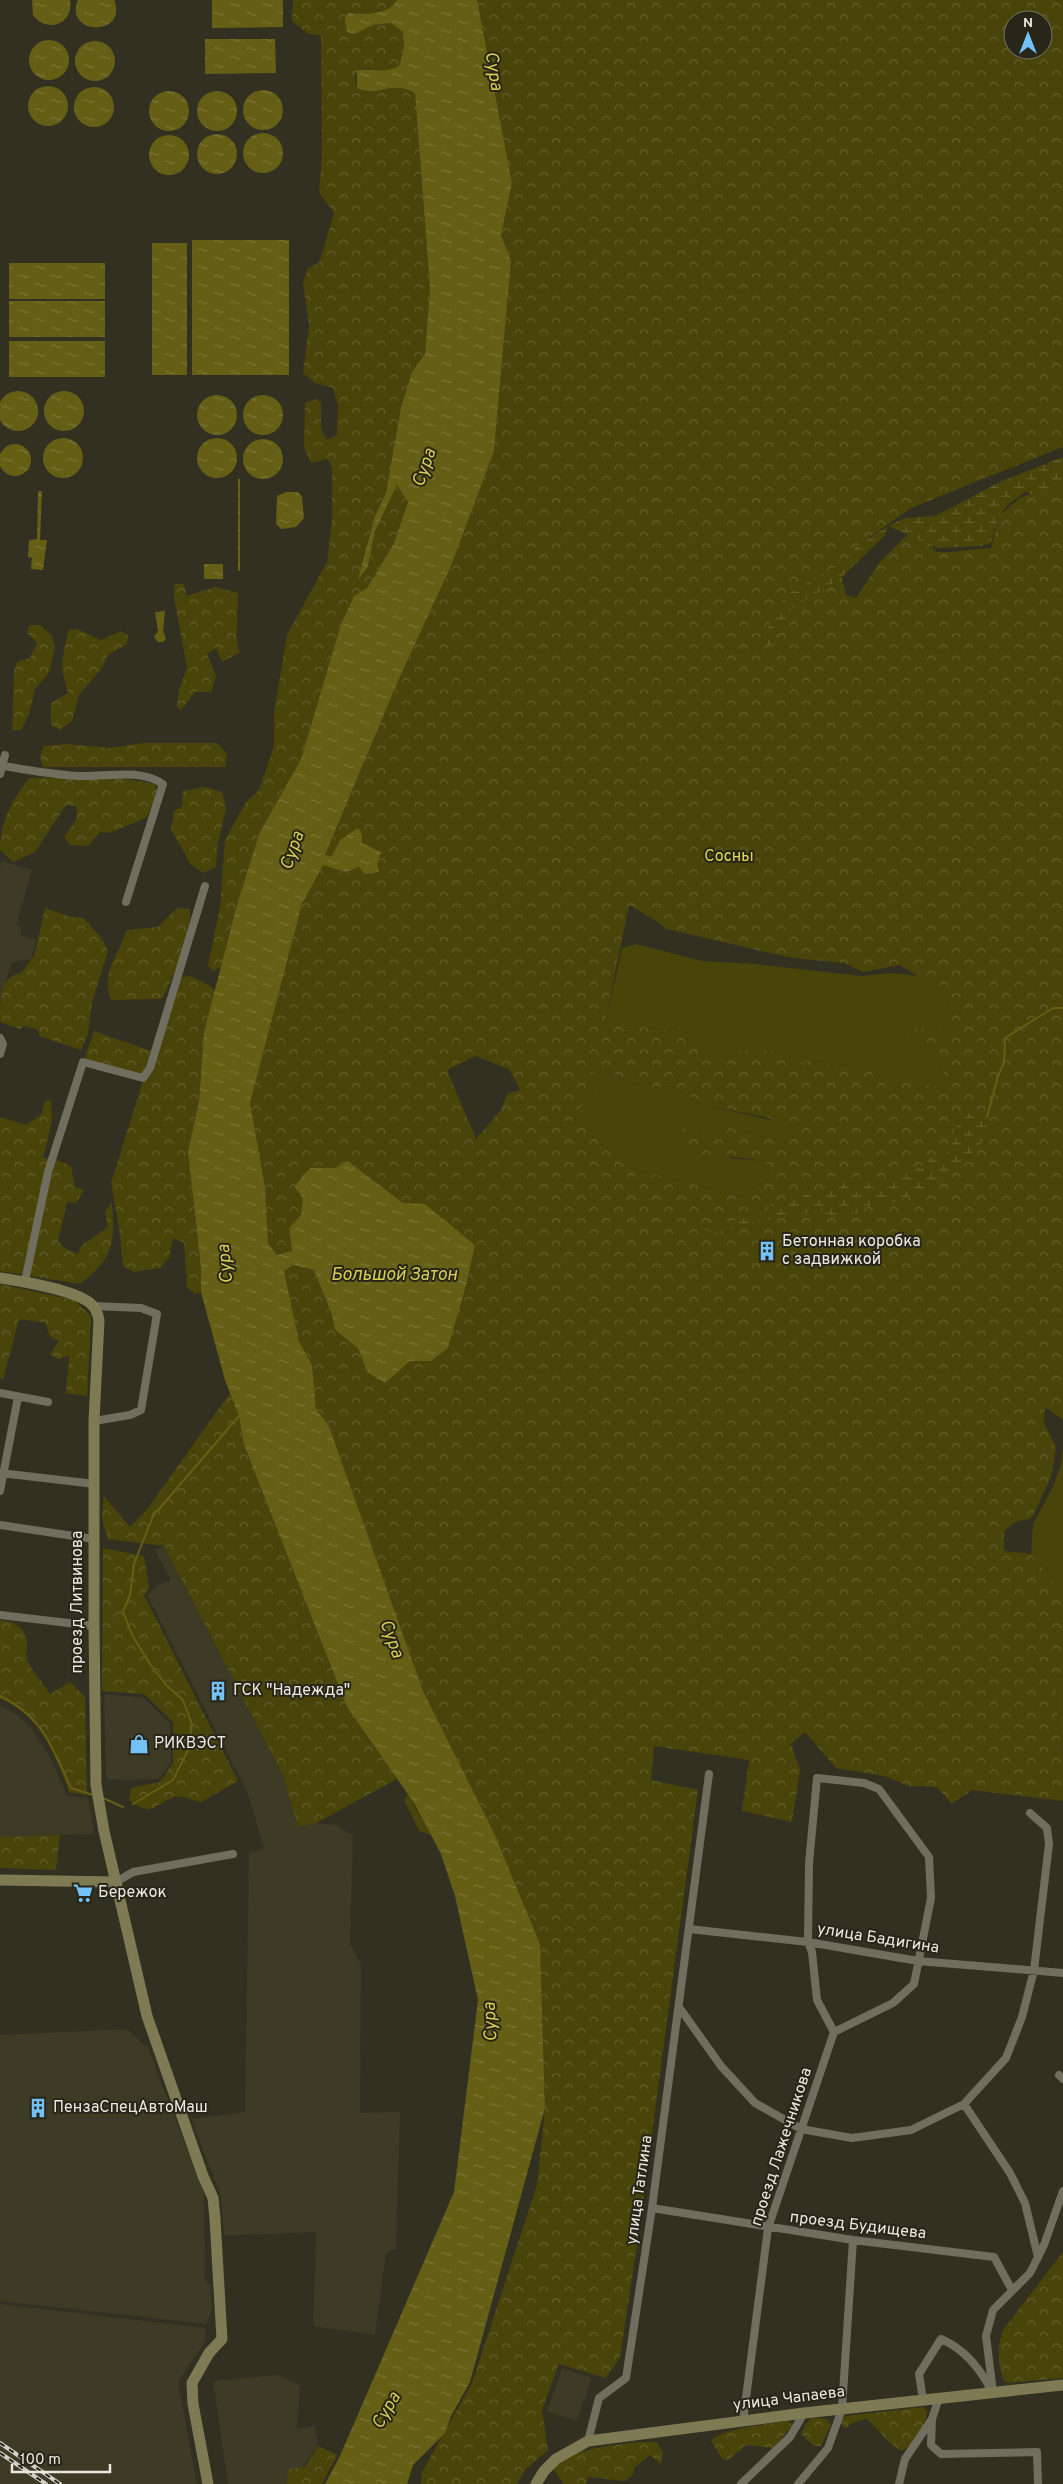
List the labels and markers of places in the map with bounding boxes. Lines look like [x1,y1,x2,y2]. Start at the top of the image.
place label: Бетонная коробка с задвижкой [782,1232,921,1270]
building icon: Бетонная коробка с задвижкой [756,1240,778,1262]
building icon: ГСК "Надежда" [207,1680,229,1702]
place label: ГСК "Надежда" [233,1681,350,1701]
shop icon: РИКВЭСТ [128,1733,150,1755]
place label: РИКВЭСТ [154,1734,226,1754]
supermarket icon: Бережок [72,1882,94,1904]
place label: Бережок [98,1883,167,1903]
building icon: ПензаСпецАвтоМаш [27,2097,49,2119]
place label: ПензаСпецАвтоМаш [53,2098,208,2118]

